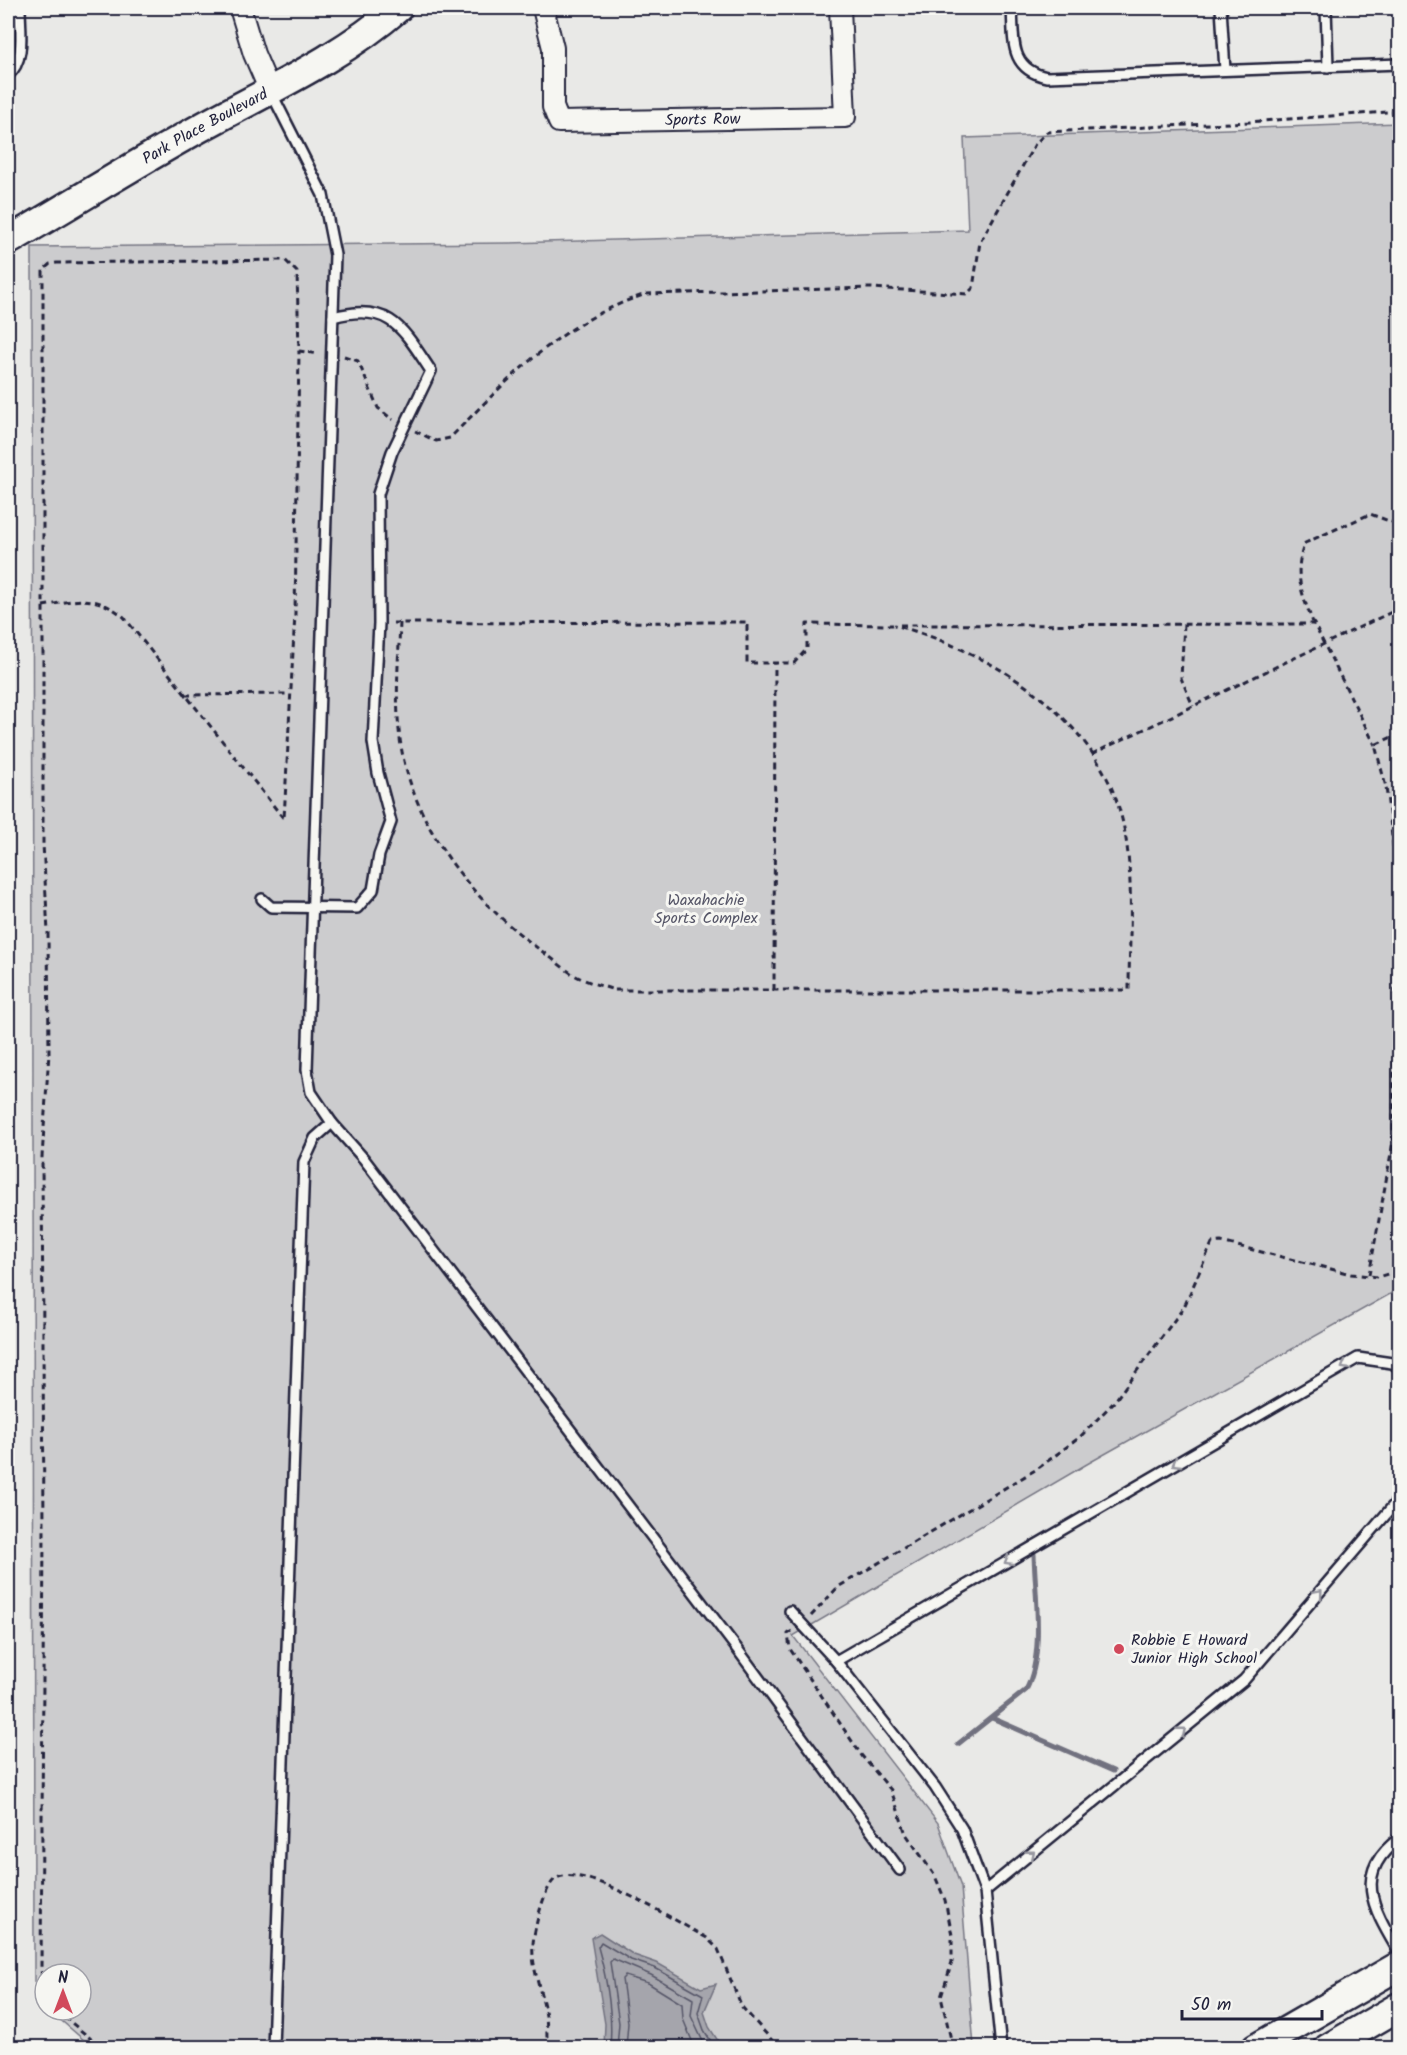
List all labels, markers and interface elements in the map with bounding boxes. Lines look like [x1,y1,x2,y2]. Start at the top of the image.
street label: Park Place Boulevard [137,81,273,171]
street label: Sports Row [665,106,741,133]
park label: Waxahachie Sports Complex [654,888,759,931]
one-way arrow [1341,1359,1351,1370]
one-way arrow [1172,1456,1183,1468]
one-way arrow [1004,1554,1014,1566]
one-way arrow [1311,1589,1322,1600]
place label: Robbie E Howard Junior High School [1131,1628,1257,1671]
marker: Robbie E Howard Junior High School [1112,1642,1126,1656]
one-way arrow [1175,1727,1186,1738]
one-way arrow [1024,1850,1035,1861]
north arrow [33,1962,93,2022]
text: N [58,1966,68,1991]
scale bar [1182,1983,1322,2021]
text: 50 m [1191,1991,1231,2020]

